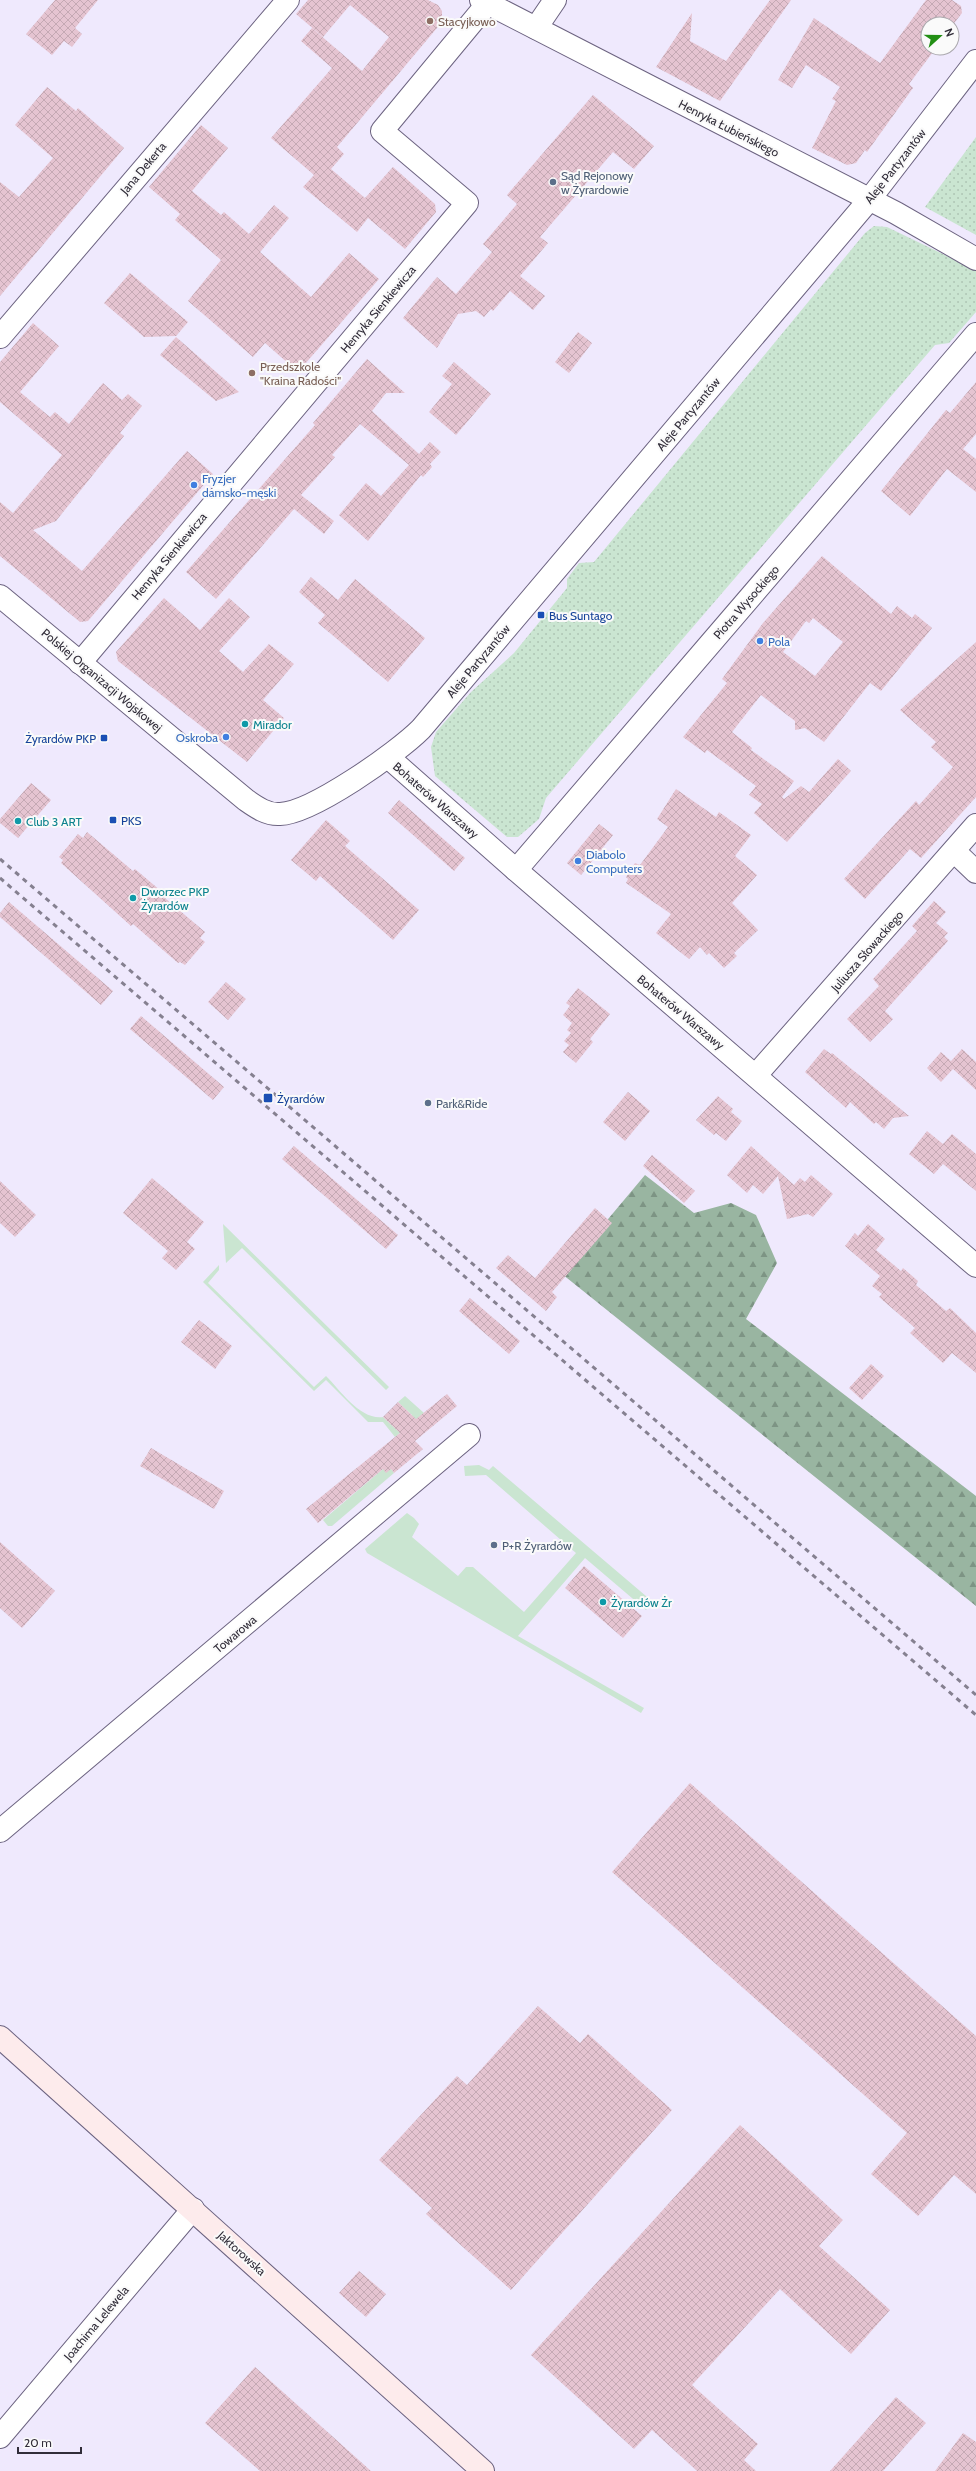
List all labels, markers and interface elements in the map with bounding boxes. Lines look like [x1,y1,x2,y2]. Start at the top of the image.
place label: Stacyjkowo [438,14,496,29]
marker: Stacyjkowo [425,16,435,26]
north arrow [920,16,960,56]
text: N [941,26,957,39]
street label: Henryka Łubieńskiego [676,96,782,160]
street label: Aleje Partyzantów [861,125,929,207]
street label: Jana Dekerta [116,139,169,198]
place label: Sąd Rejonowy w Żyrardowie [561,168,633,197]
marker: Sąd Rejonowy w Żyrardowie [548,177,558,187]
street label: Henryka Sienkiewicza [337,262,419,356]
place label: Przedszkole "Kraina Radości" [260,359,341,388]
marker: Przedszkole "Kraina Radości" [247,368,257,378]
street label: Aleje Partyzantów [653,374,723,454]
place label: Fryzjer damsko-męski [202,471,276,500]
marker: Fryzjer damsko-męski [189,480,199,490]
street label: Henryka Sienkiewicza [128,509,210,603]
street label: Piotra Wysockiego [710,562,782,642]
place label: Bus Suntago [549,608,613,623]
marker: Bus Suntago [536,610,546,620]
street label: Aleje Partyzantów [443,621,513,701]
street label: Polskiej Organizacji Wojskowej [39,625,165,735]
place label: Pola [768,634,790,649]
marker: Pola [755,636,765,646]
place label: Mirador [253,717,292,732]
marker: Mirador [240,719,250,729]
place label: Oskroba [176,730,218,745]
place label: Żyrardów PKP [25,731,96,746]
marker: Oskroba [221,732,231,742]
marker: Żyrardów PKP [99,733,109,743]
street label: Bohaterów Warszawy [390,759,482,841]
place label: PKS [121,813,142,828]
place label: Club 3 ART [26,814,83,829]
marker: PKS [108,815,118,825]
marker: Club 3 ART [13,816,23,826]
place label: Diabolo Computers [586,847,642,876]
marker: Diabolo Computers [573,856,583,866]
place label: Dworzec PKP Żyrardów [141,884,209,913]
marker: Dworzec PKP Żyrardów [128,893,138,903]
street label: Juliusza Słowackiego [827,907,907,995]
street label: Bohaterów Warszawy [634,971,728,1053]
place label: Żyrardów [277,1091,325,1106]
marker: Żyrardów [262,1092,274,1104]
place label: Park&Ride [436,1096,487,1111]
marker: Park&Ride [423,1098,433,1108]
place label: P+R Żyrardów [502,1538,572,1553]
marker: P+R Żyrardów [489,1540,499,1550]
place label: Żyrardów Żr [611,1595,672,1610]
marker: Żyrardów Żr [598,1597,608,1607]
street label: Towarowa [211,1612,260,1656]
street label: Jaktorowska [214,2227,269,2279]
street label: Joachima Lelewela [60,2282,132,2364]
scale bar [18,2429,81,2455]
text: 20 m [24,2435,52,2450]

